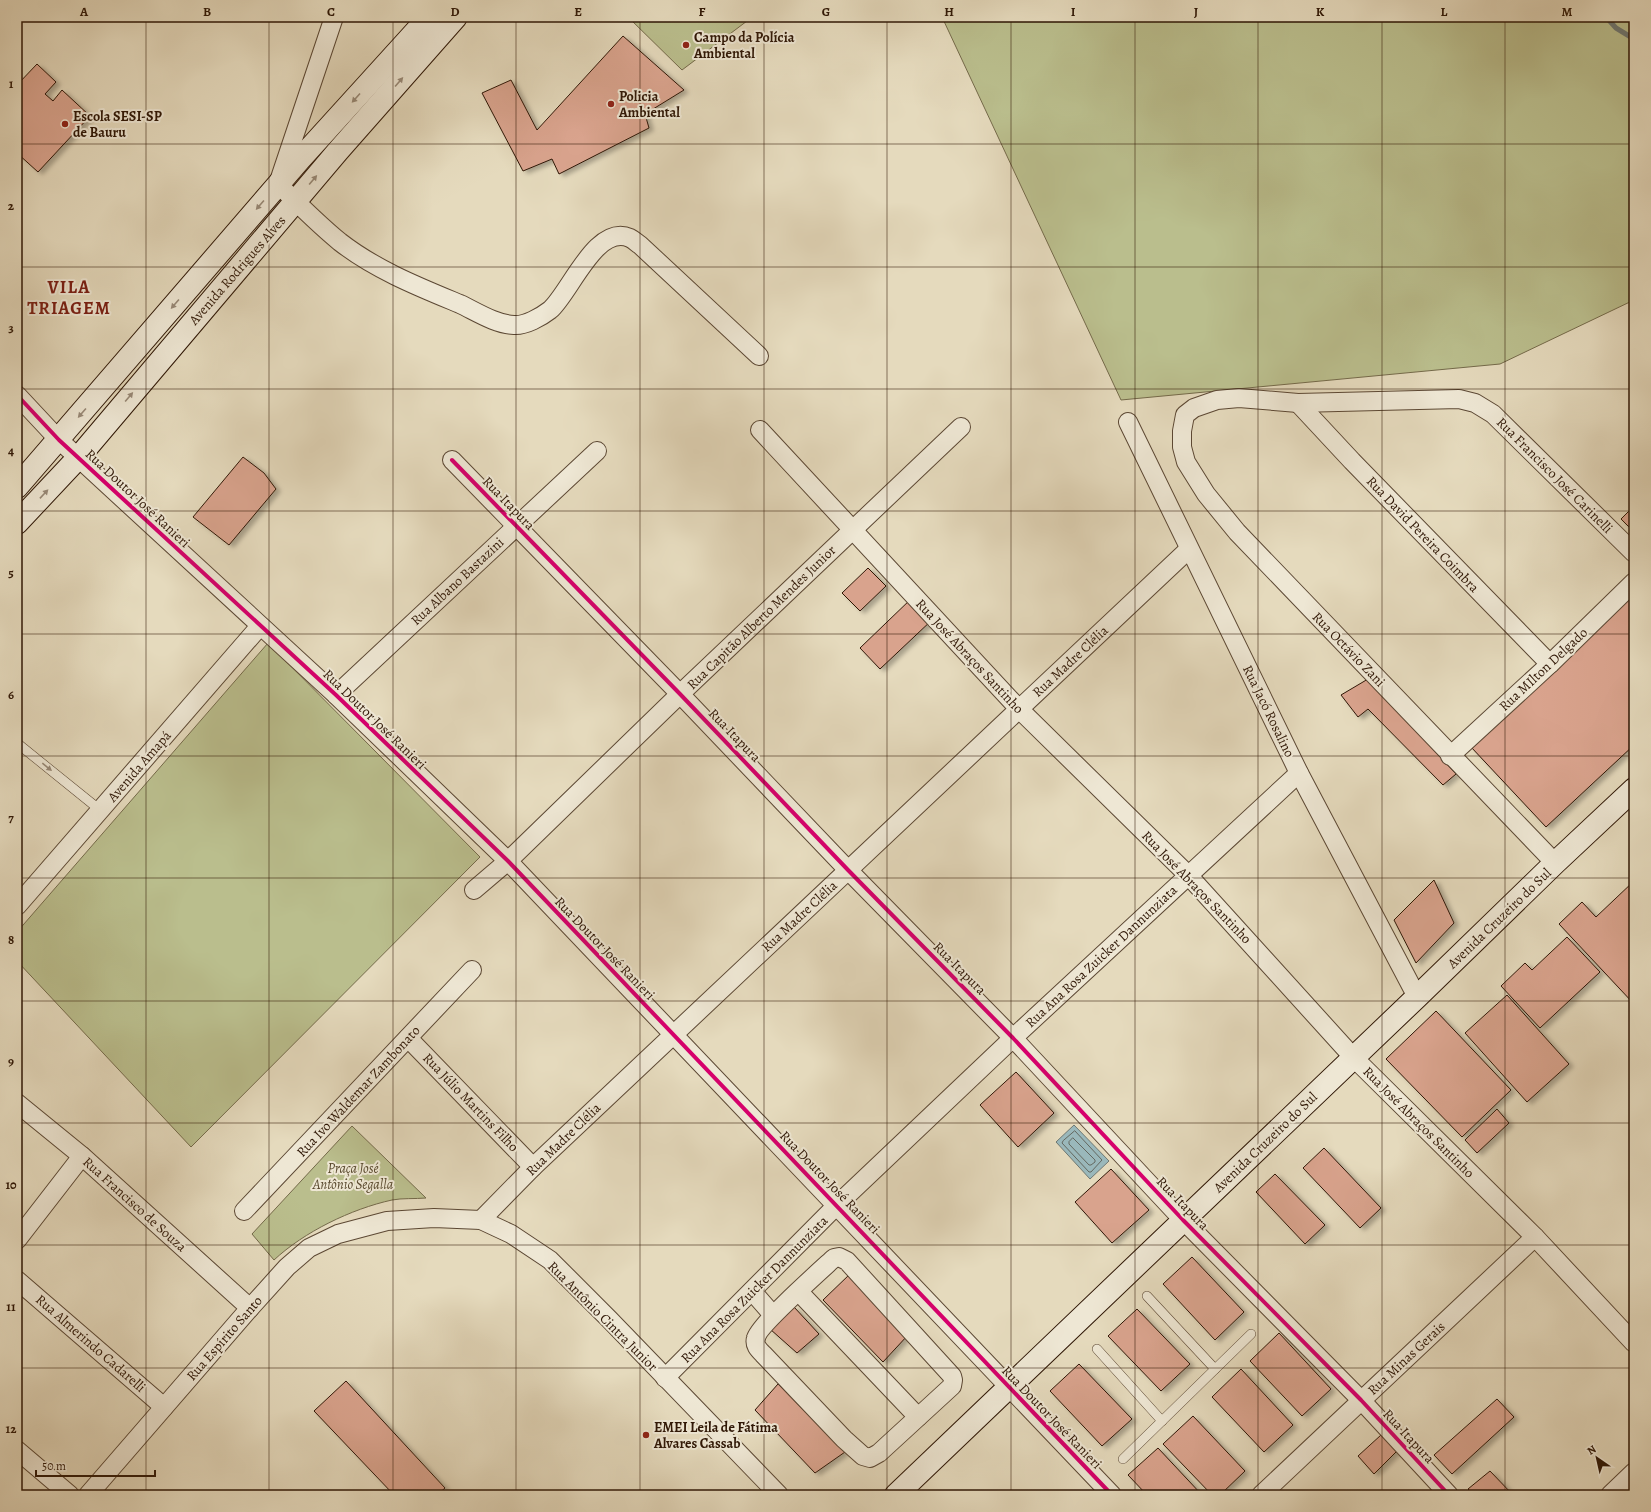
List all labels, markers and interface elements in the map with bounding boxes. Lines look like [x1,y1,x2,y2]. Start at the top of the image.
text: A [79,3,89,20]
text: B [203,3,211,20]
text: C [327,3,335,20]
text: D [450,3,460,20]
text: E [574,3,582,20]
text: F [699,3,706,20]
text: G [822,3,830,20]
text: H [944,3,954,20]
text: I [1071,3,1076,20]
text: J [1194,3,1198,20]
text: K [1316,3,1325,20]
text: L [1441,3,1448,20]
text: M [1562,3,1573,20]
place label: Campo da Polícia Ambiental [693,28,795,63]
marker: Campo da Polícia Ambiental [681,40,691,50]
text: 1 [9,75,14,92]
one-way arrow [394,77,403,87]
place label: Policia Ambiental [618,87,680,122]
one-way arrow [351,92,360,103]
marker: Policia Ambiental [606,99,616,109]
place label: Escola SESI-SP de Bauru [73,107,162,142]
marker: Escola SESI-SP de Bauru [60,119,70,129]
one-way arrow [309,175,318,186]
text: 2 [8,197,15,214]
one-way arrow [255,200,264,211]
street label: Avenida Rodrigues Alves [184,212,290,330]
district label: VILA TRIAGEM [27,275,111,320]
one-way arrow [171,299,180,309]
text: 3 [8,319,14,336]
one-way arrow [125,391,134,402]
one-way arrow [77,408,86,419]
street label: Rua Francisco José Carinelli [1492,413,1617,538]
text: 4 [8,442,14,459]
street label: Rua Doutor José Ranieri [81,445,194,552]
street label: Rua Itapura [478,472,539,535]
street label: Rua David Pereira Coimbra [1362,472,1484,597]
one-way arrow [39,489,48,499]
street label: Rua Albano Bastazini [407,533,508,630]
street label: Rua Capitão Alberto Mendes Junior [683,541,840,694]
text: 5 [8,564,14,581]
street label: Rua José Abraços Santinho [911,595,1028,718]
street label: Rua Octávio Zani [1308,608,1389,691]
street label: Rua Madre Clélia [1028,621,1113,702]
street label: Rua MIlton Delgado [1495,623,1592,715]
street label: Rua Jacó Rosalino [1238,662,1299,761]
street label: Rua Doutor José Ranieri [319,665,430,774]
text: 6 [8,686,14,703]
street label: Rua Itapura [704,704,765,767]
street label: Avenida Amapá [102,726,176,807]
one-way arrow [42,763,53,772]
text: 7 [8,809,14,826]
street label: Rua José Abraços Santinho [1138,827,1256,948]
street label: Avenida Cruzeiro do Sul [1443,863,1556,974]
street label: Rua Madre Clélia [757,876,842,957]
street label: Rua Ana Rosa Zuicker Dannunziata [1021,880,1182,1032]
street label: Rua Doutor José Ranieri [550,893,659,1004]
text: 8 [8,931,14,948]
street label: Rua Itapura [929,938,991,999]
street label: Rua Ivo Waldemar Zambonato [292,1021,424,1161]
street label: Rua Júlio Martins Filho [418,1049,523,1156]
text: 9 [8,1053,14,1070]
street label: Rua José Abraços Santinho [1359,1062,1479,1182]
street label: Avenida Cruzeiro do Sul [1209,1087,1322,1198]
street label: Rua Madre Clélia [522,1098,605,1180]
street label: Rua Doutor José Ranieri [775,1127,884,1238]
street label: Rua Francisco de Souza [79,1153,191,1256]
park label: Praça José Antônio Segalla [312,1159,394,1194]
street label: Rua Itapura [1152,1172,1213,1235]
text: 10 [5,1176,17,1193]
street label: Rua Ana Rosa Zuicker Dannunziata [676,1211,833,1367]
street label: Rua Antônio Cintra Junior [543,1257,662,1376]
street label: Rua Almerindo Cadarelli [32,1290,150,1397]
street label: Rua Espírito Santo [182,1292,267,1385]
text: 11 [6,1298,16,1315]
street label: Rua Minas Gerais [1363,1317,1449,1399]
street label: Rua Doutor José Ranieri [997,1362,1106,1473]
street label: Rua Itapura [1379,1405,1439,1468]
place label: EMEI Leila de Fátima Alvares Cassab [653,1418,778,1453]
text: 12 [6,1420,17,1437]
marker: EMEI Leila de Fátima Alvares Cassab [641,1430,651,1440]
north arrow [1577,1438,1617,1478]
text: N [1584,1442,1599,1459]
scale bar [36,1452,155,1478]
text: 50 m [42,1458,66,1474]

